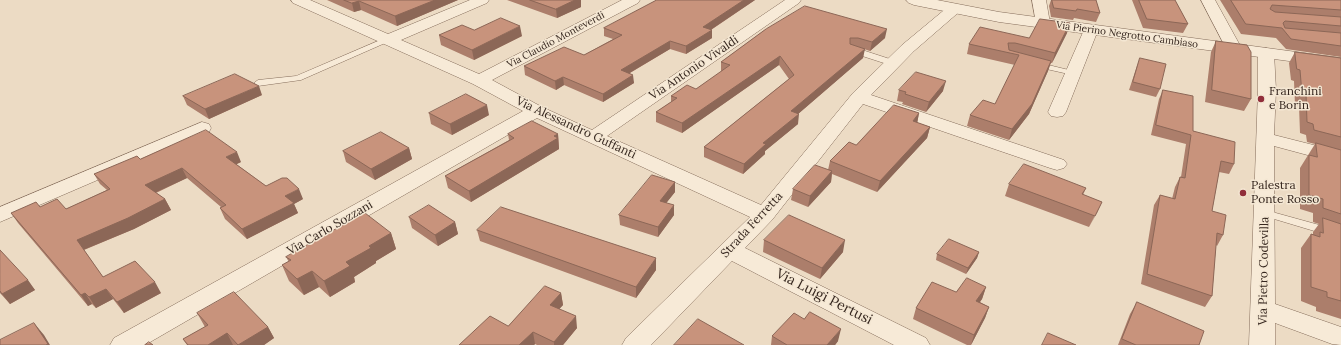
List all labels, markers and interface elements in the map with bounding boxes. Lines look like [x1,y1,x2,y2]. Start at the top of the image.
street label: Via Claudio Monteverdi [505,9,607,71]
street label: Via Pierino Negrotto Cambiaso [1055,19,1199,51]
street label: Via Antonio Vivaldi [647,33,741,103]
place label: Franchini e Borin [1269,85,1322,113]
street label: Via Alessandro Guffanti [514,94,638,162]
marker: Franchini e Borin [1256,94,1266,104]
place label: Palestra Ponte Rosso [1251,179,1319,207]
marker: Palestra Ponte Rosso [1238,188,1248,198]
street label: Strada Ferretta [718,189,786,261]
street label: Via Carlo Sozzani [285,198,375,258]
street label: Via Pietro Codevilla [1256,217,1272,325]
street label: Via Luigi Pertusi [773,265,875,329]

